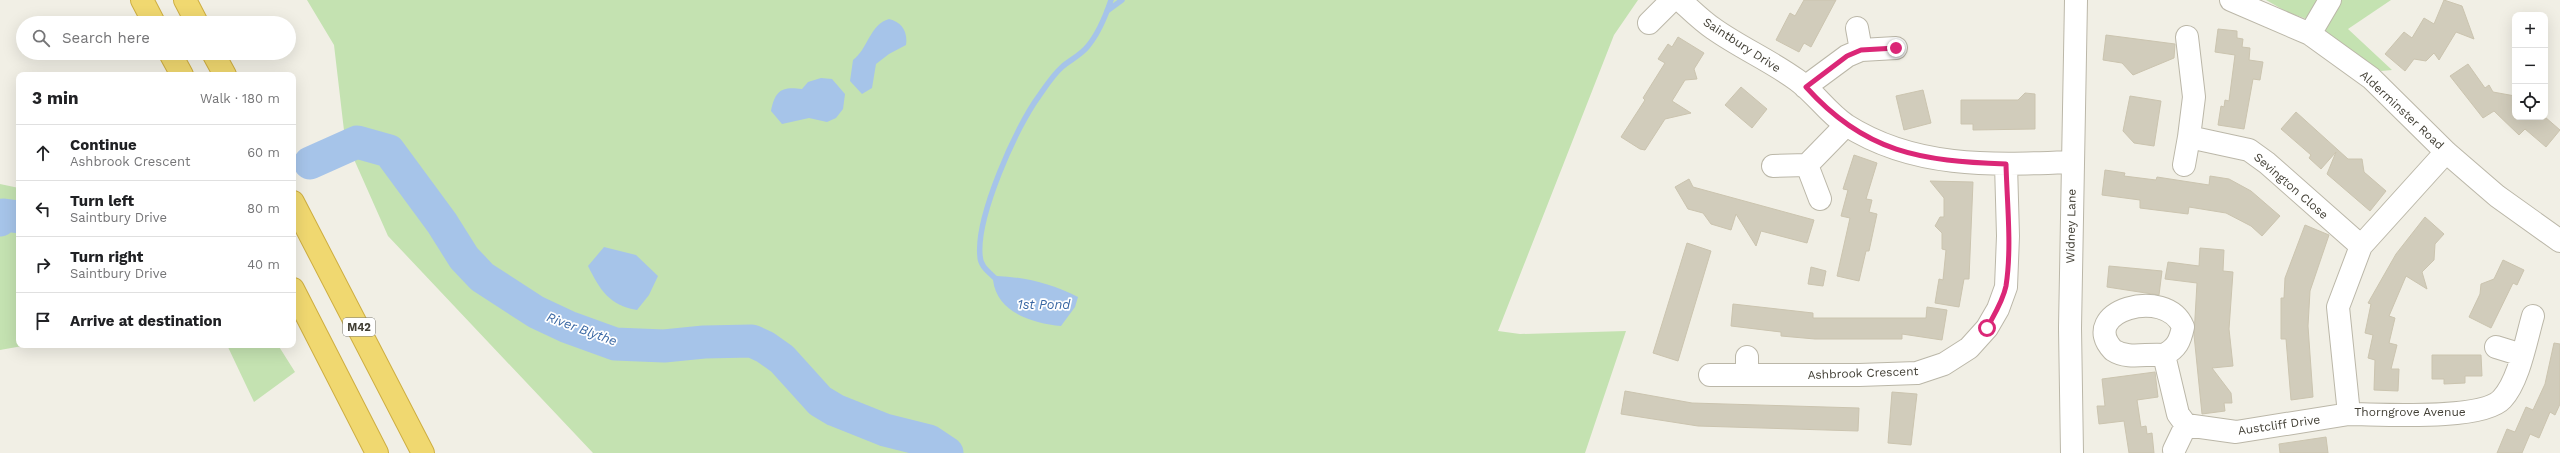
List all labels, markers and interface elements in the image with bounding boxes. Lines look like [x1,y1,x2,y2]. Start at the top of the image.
map controls [2512,12,2548,120]
button: + [2512,12,2548,48]
street label: Saintbury Drive [1701,15,1783,75]
search box [16,16,296,60]
icon: search [30,27,52,49]
text: Search here [62,29,150,47]
route end [1887,39,1905,57]
button: − [2512,48,2548,84]
street label: Alderminster Road [2357,68,2447,152]
button: locate [2512,84,2548,120]
text: 3 min [32,88,78,108]
text: Walk · 180 m [200,91,280,106]
text: Continue [70,136,137,154]
icon: ahead [32,142,54,164]
text: 60 m [247,145,280,160]
street label: Sevington Close [2251,150,2331,222]
text: Ashbrook Crescent [70,154,190,169]
street label: Widney Lane [2063,189,2079,263]
text: Turn left [70,192,134,210]
icon: left [32,198,54,220]
text: 80 m [247,201,280,216]
text: Saintbury Drive [70,210,167,225]
text: Turn right [70,248,143,266]
icon: right [32,254,54,276]
text: 40 m [247,257,280,272]
text: Saintbury Drive [70,266,167,281]
water label: 1st Pond [1018,297,1071,312]
water label: River Blythe [545,309,619,349]
icon: arrive [32,310,54,332]
text: Arrive at destination [70,312,222,330]
road number: M42 [343,318,375,336]
route start [1978,319,1996,337]
street label: Ashbrook Crescent [1807,364,1919,382]
street label: Thorngrove Avenue [2354,405,2466,419]
street label: Austcliff Drive [2237,412,2321,438]

